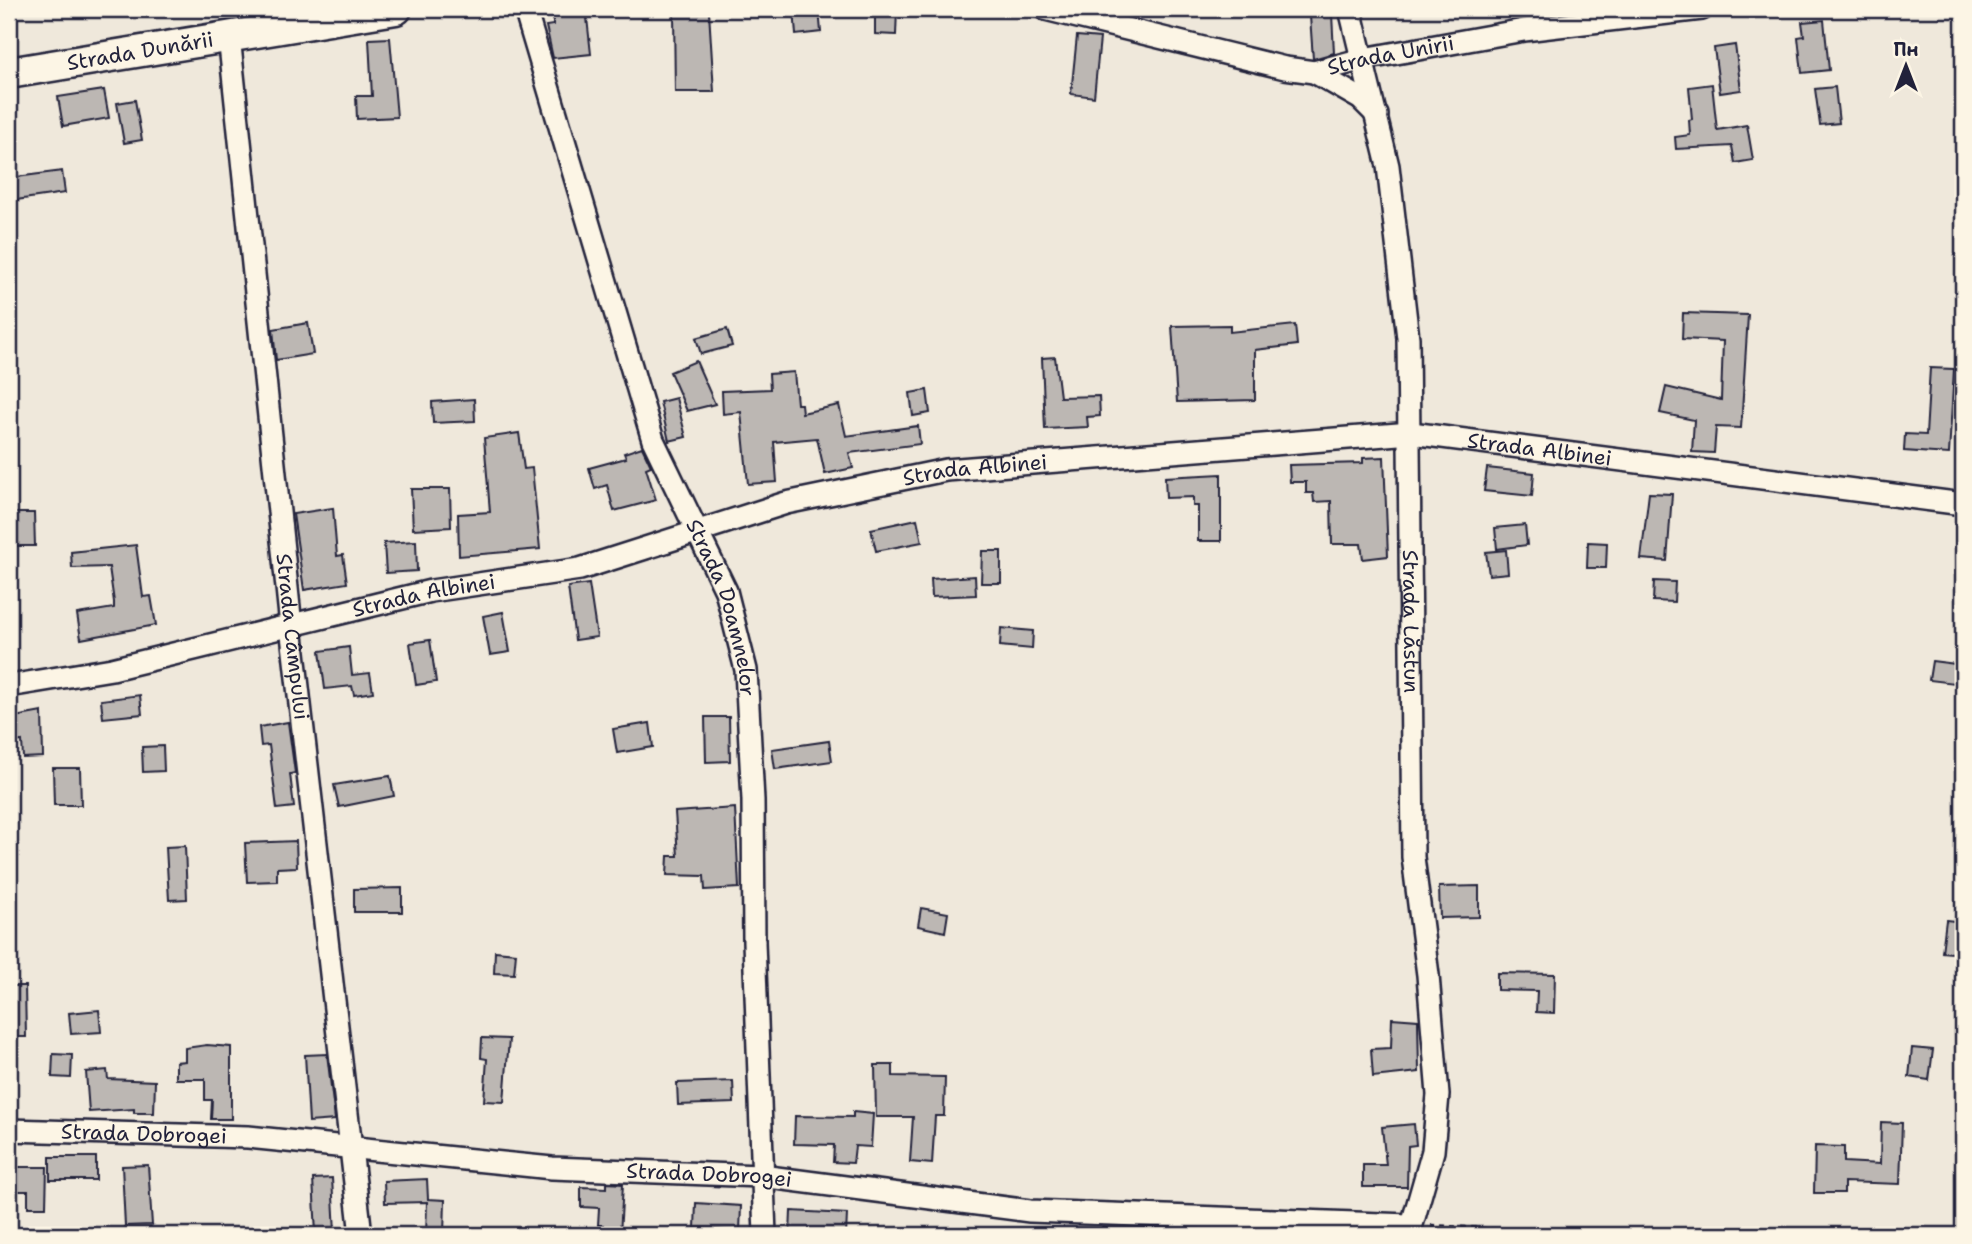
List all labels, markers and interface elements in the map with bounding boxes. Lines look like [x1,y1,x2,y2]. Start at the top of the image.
street label: Strada Dunării [65,25,216,77]
street label: Strada Unirii [1324,29,1456,82]
north arrow [1870,32,1940,102]
text: Пн [1893,37,1919,62]
street label: Strada Albinei [1466,426,1613,473]
street label: Strada Albinei [900,448,1048,493]
street label: Strada Doamnelor [679,514,761,697]
street label: Strada Lăstun [1396,549,1425,693]
street label: Strada Câmpului [269,552,316,721]
street label: Strada Albinei [350,568,497,624]
street label: Strada Dobrogei [61,1118,227,1150]
street label: Strada Dobrogei [626,1157,794,1194]

